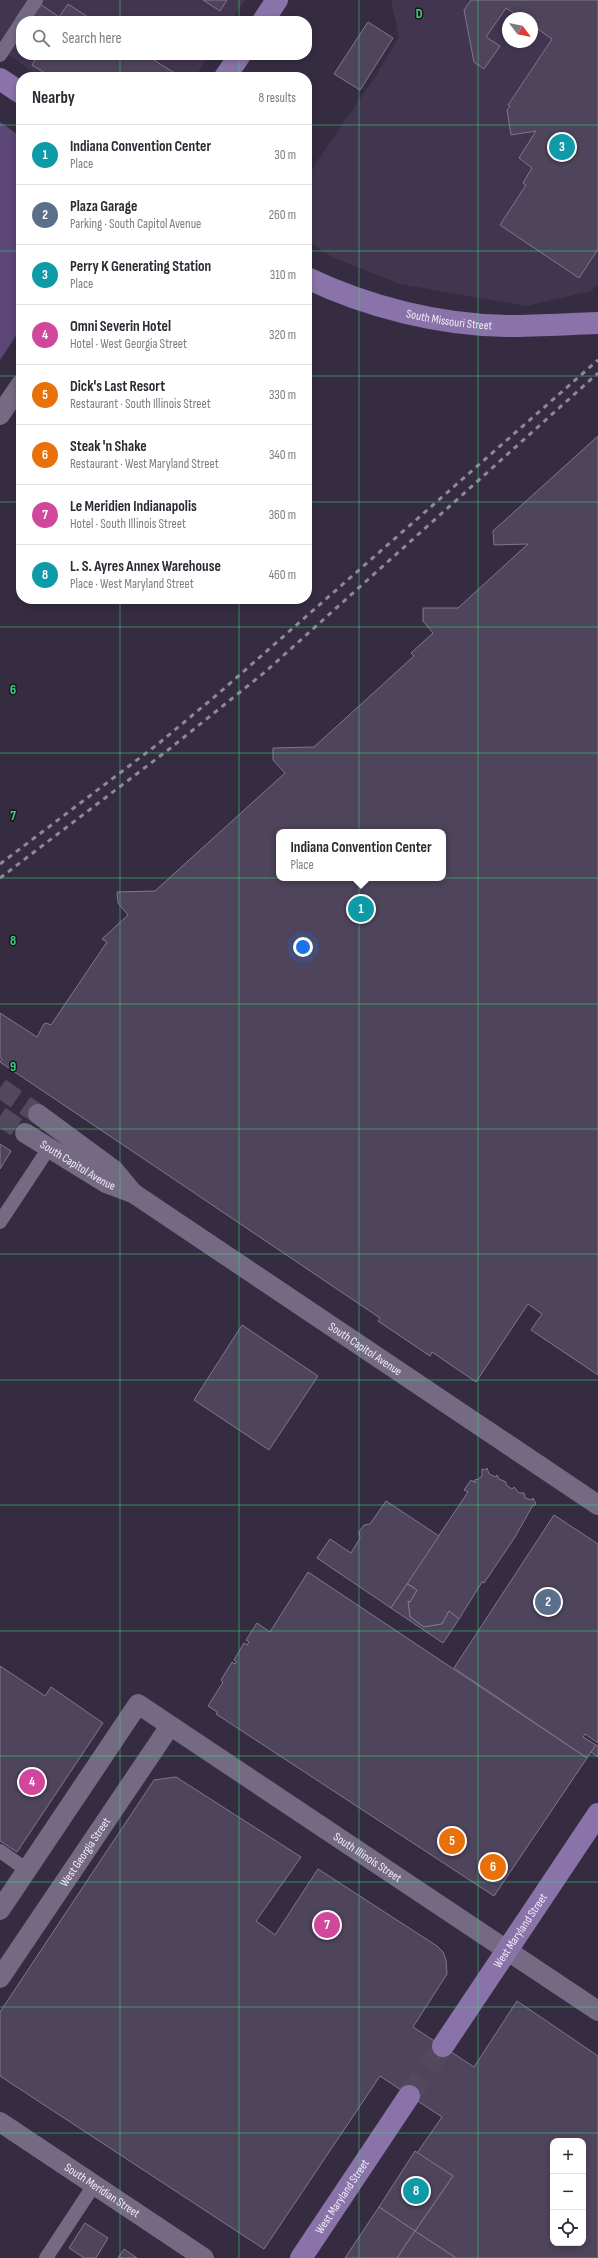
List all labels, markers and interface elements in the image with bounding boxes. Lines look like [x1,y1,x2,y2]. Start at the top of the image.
text: D [416,6,423,22]
north arrow [502,12,538,48]
search box [16,16,312,60]
icon: search [30,27,52,49]
text: Search here [62,29,122,48]
text: Nearby [32,88,75,108]
text: 8 results [258,90,296,106]
pin: 3 [549,132,575,162]
text: Indiana Convention Center [70,137,211,156]
text: 1 [42,147,48,163]
text: 30 m [274,147,296,163]
text: Place [70,156,93,172]
text: Plaza Garage [70,197,137,216]
text: 2 [42,207,48,223]
text: 260 m [269,207,296,223]
text: Parking · South Capitol Avenue [70,216,201,232]
text: Perry K Generating Station [70,257,211,276]
text: 3 [42,267,48,283]
text: 310 m [270,267,296,283]
text: Place [70,276,93,292]
street label: South Missouri Street [405,306,493,333]
text: Omni Severin Hotel [70,317,171,336]
text: 4 [42,327,48,343]
text: 320 m [269,327,296,343]
text: Hotel · West Georgia Street [70,336,187,352]
text: Dick's Last Resort [70,377,165,396]
text: 5 [42,387,48,403]
text: 330 m [269,387,296,403]
text: Restaurant · South Illinois Street [70,396,211,412]
text: Steak 'n Shake [70,437,147,456]
text: 6 [42,447,48,463]
text: 340 m [269,447,296,463]
text: Restaurant · West Maryland Street [70,456,219,472]
text: Le Meridien Indianapolis [70,497,197,516]
text: 7 [42,507,48,523]
text: 360 m [269,507,296,523]
text: Hotel · South Illinois Street [70,516,186,532]
text: L. S. Ayres Annex Warehouse [70,557,221,576]
text: 8 [42,567,48,583]
text: 460 m [269,567,296,583]
text: Place · West Maryland Street [70,576,194,592]
text: 6 [10,682,16,698]
text: 7 [10,808,16,824]
popup [276,829,446,881]
text: Indiana Convention Center [290,838,432,857]
text: Place [290,857,314,873]
pin: 1 [348,894,374,924]
text: 8 [10,933,16,949]
your location [293,937,313,957]
text: 9 [10,1059,16,1075]
street label: South Capitol Avenue [37,1137,118,1193]
street label: South Capitol Avenue [326,1319,405,1379]
pin: 2 [535,1587,561,1617]
pin: 4 [19,1767,45,1797]
street label: West Georgia Street [56,1814,114,1889]
pin: 5 [439,1826,465,1856]
street label: South Illinois Street [330,1829,405,1886]
pin: 6 [480,1852,506,1882]
street label: West Maryland Street [490,1890,551,1971]
pin: 7 [314,1910,340,1940]
map controls [550,2138,586,2246]
button: + [550,2138,586,2174]
street label: West Maryland Street [312,2156,372,2237]
street label: South Meridian Street [62,2160,143,2221]
button: − [550,2174,586,2210]
pin: 8 [403,2176,429,2206]
button: locate [550,2210,586,2246]

